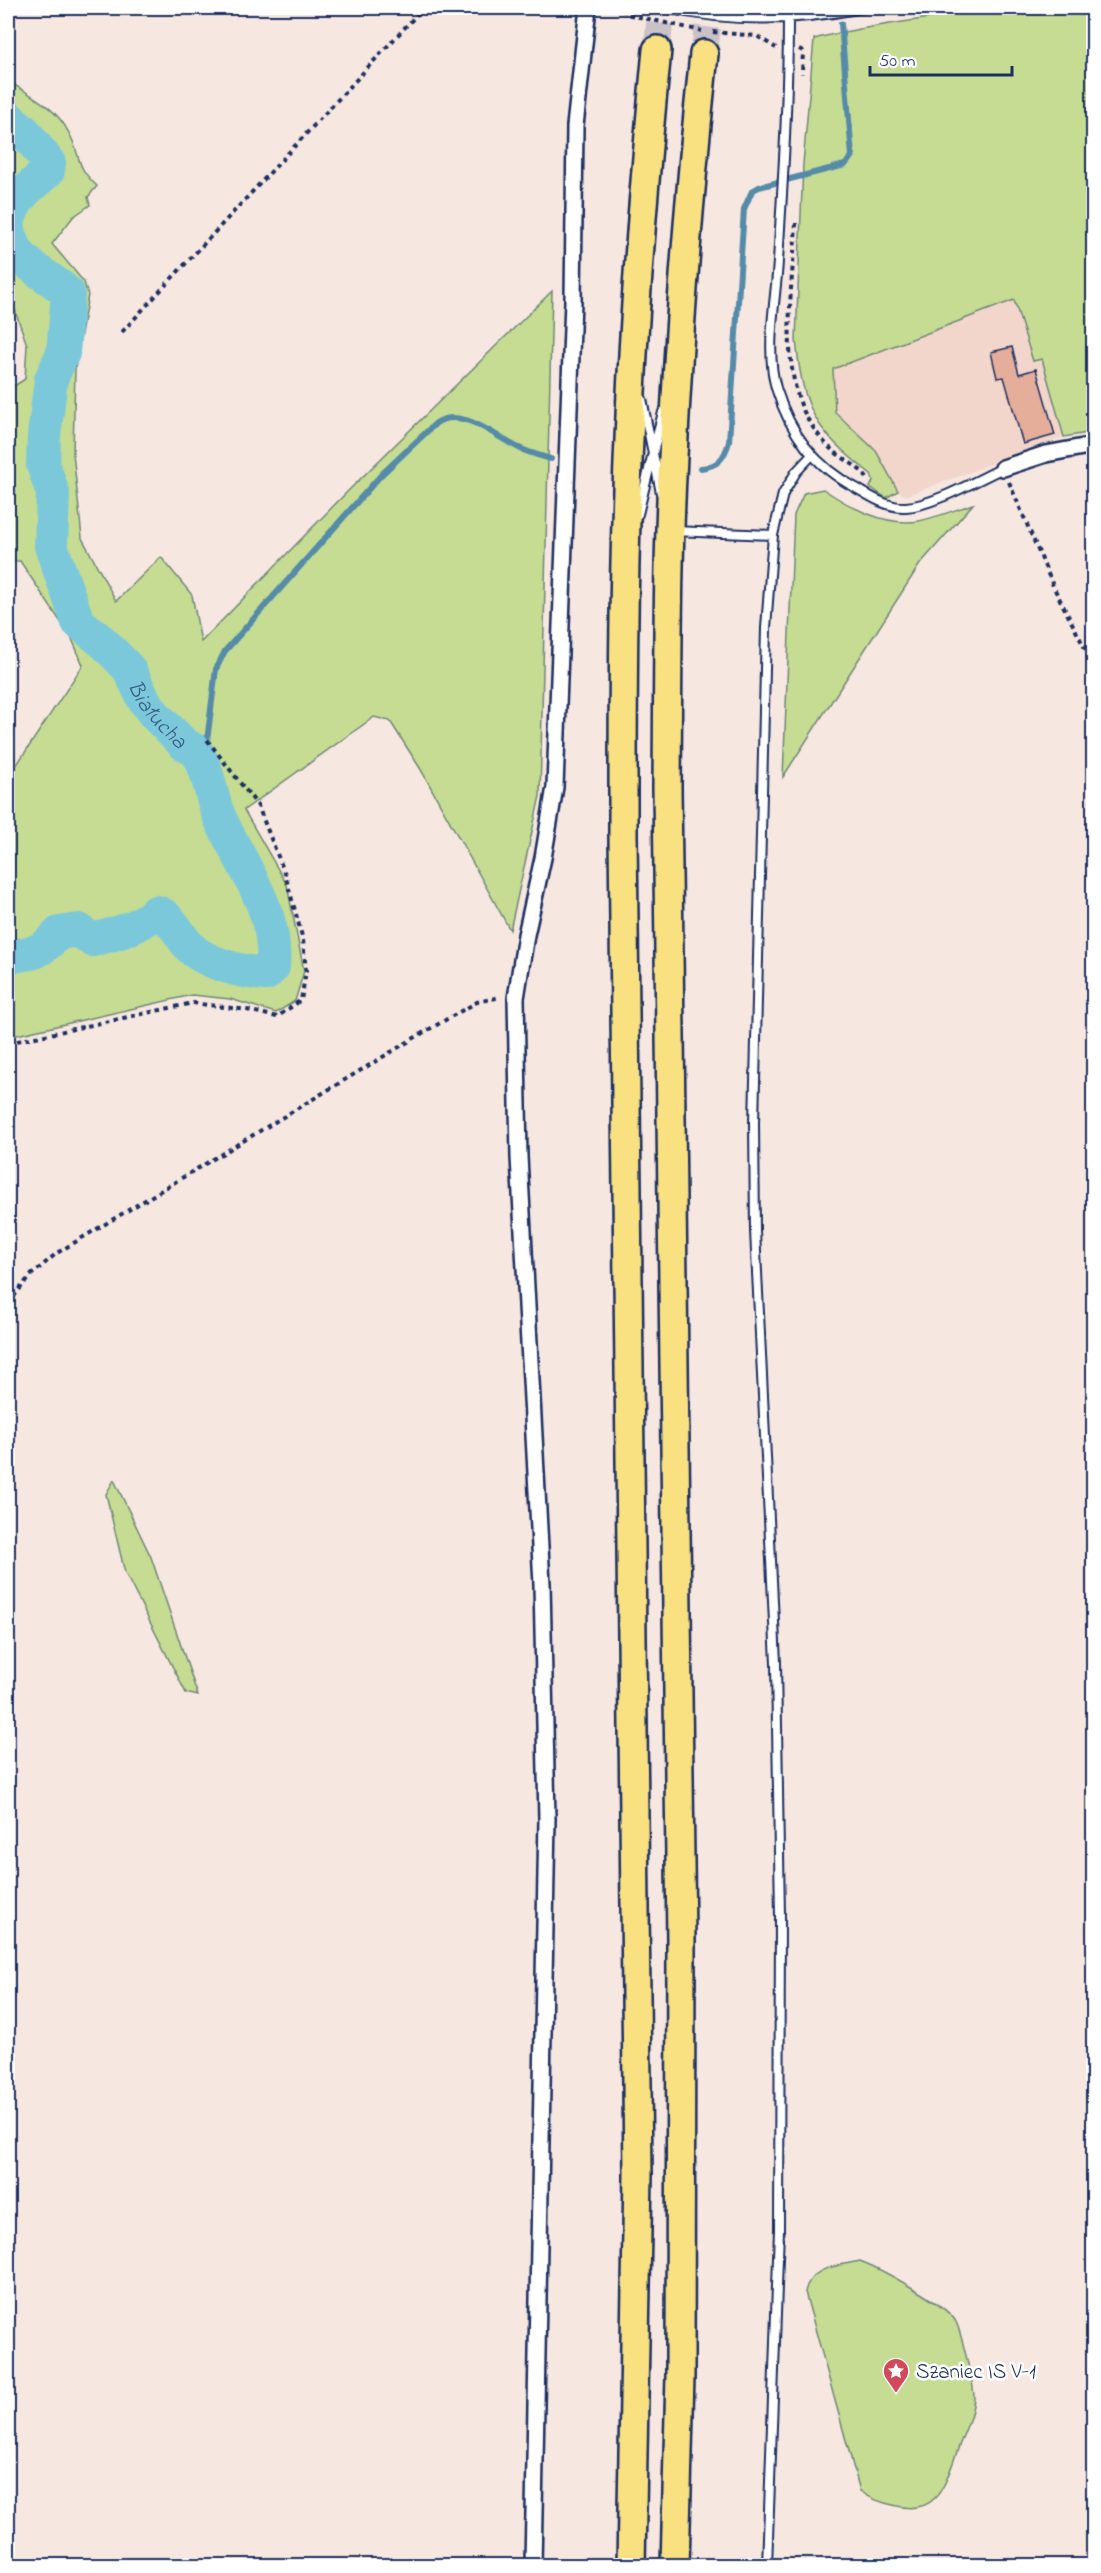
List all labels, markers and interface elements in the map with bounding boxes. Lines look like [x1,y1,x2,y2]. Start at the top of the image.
scale bar [870,39,1012,77]
text: 50 m [879,49,916,75]
water label: Białucha [118,676,194,758]
place icon: Szaniec IS V-1 [881,2356,911,2394]
place label: Szaniec IS V-1 [916,2358,1036,2388]

